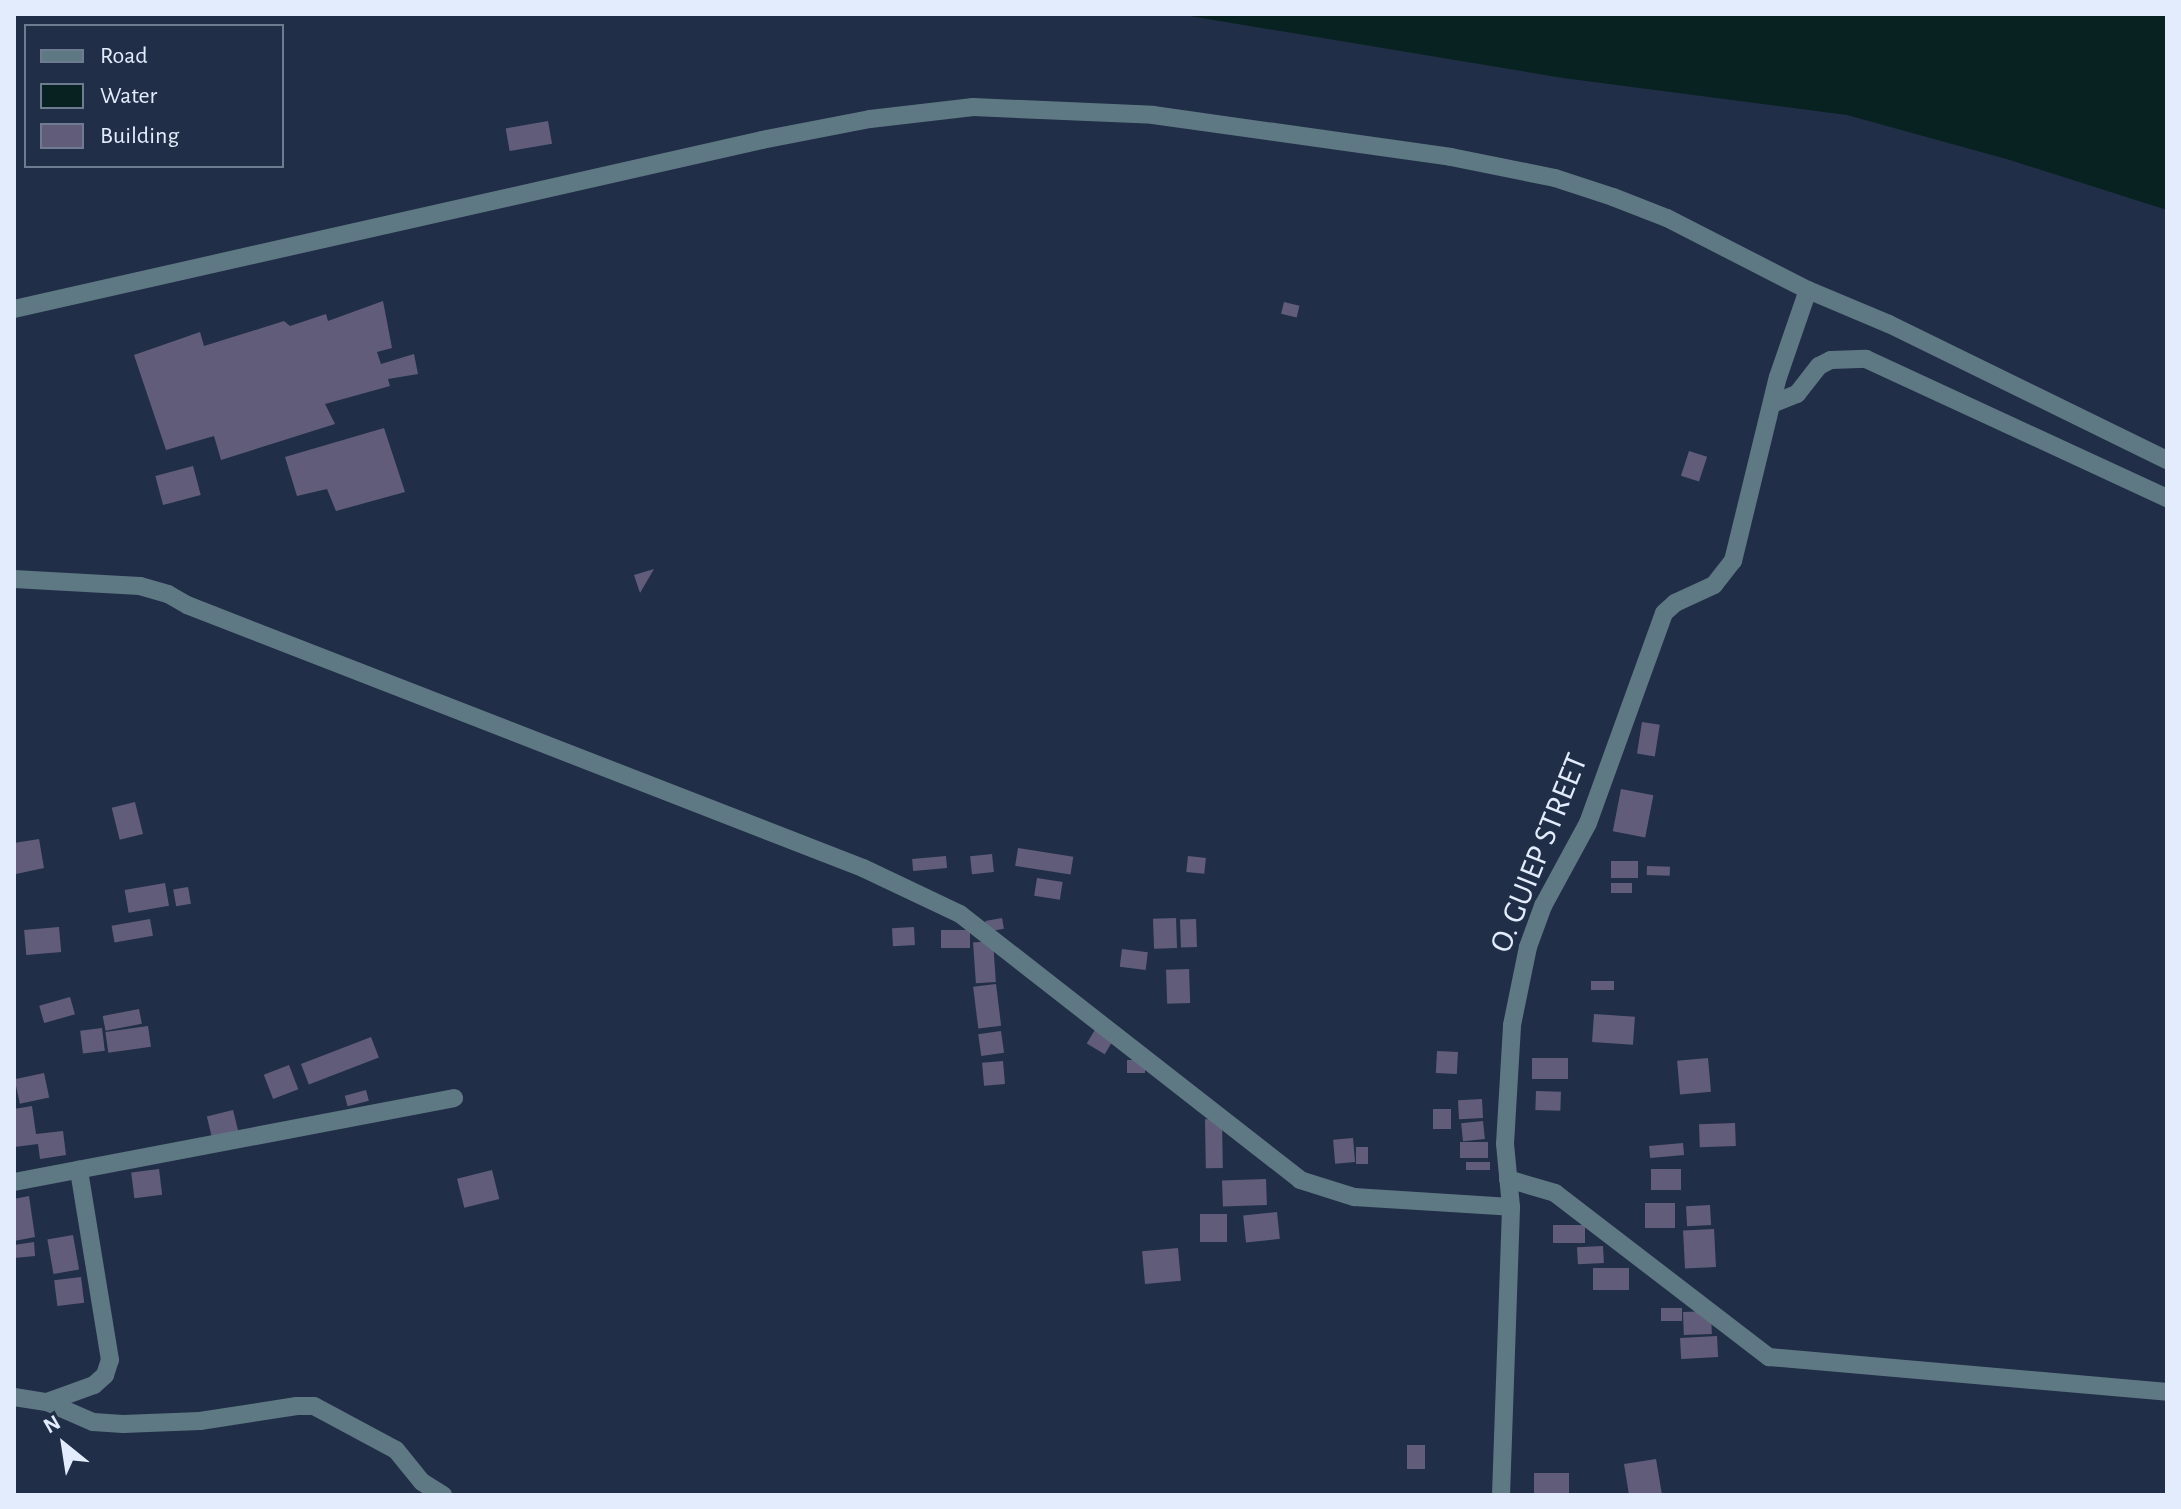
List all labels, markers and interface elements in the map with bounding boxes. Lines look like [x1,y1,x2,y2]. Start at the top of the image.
legend [24,24,284,168]
text: Road [100,44,148,68]
text: Water [100,84,157,108]
text: Building [100,124,179,148]
street label: O. GUIEP STREET [1482,748,1596,958]
north arrow [24,1405,104,1485]
text: N [40,1411,64,1438]

